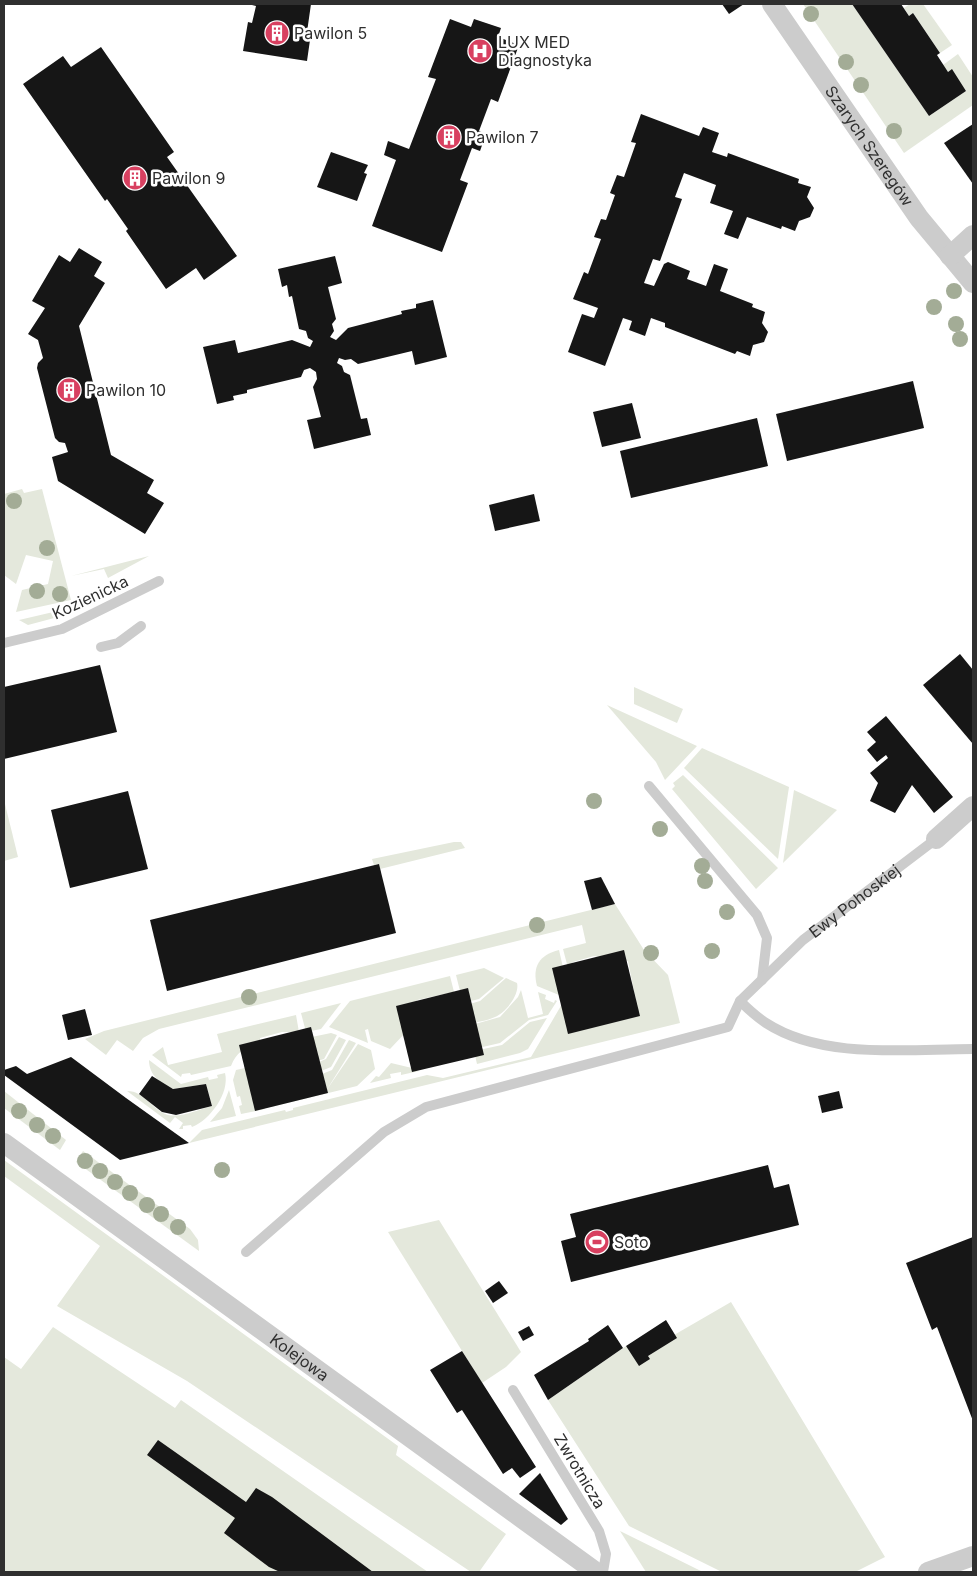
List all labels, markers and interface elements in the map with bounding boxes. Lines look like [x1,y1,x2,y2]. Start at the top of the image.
building icon: Pawilon 5 [264,20,290,46]
place label: Pawilon 5 [294,23,367,43]
place label: LUX MED Diagnostyka [498,32,592,70]
hospital icon: LUX MED Diagnostyka [467,38,493,64]
street label: Szarych Szeregów [821,82,918,210]
building icon: Pawilon 7 [436,124,462,150]
place label: Pawilon 7 [466,127,539,147]
building icon: Pawilon 9 [122,165,148,191]
place label: Pawilon 9 [152,168,226,188]
building icon: Pawilon 10 [56,377,82,403]
place label: Pawilon 10 [86,380,166,400]
street label: Kozienicka [49,571,131,623]
street label: Ewy Pohoskiej [805,860,904,942]
sports icon: Soto [584,1229,610,1255]
place label: Soto [614,1232,649,1252]
street label: Kolejowa [266,1329,333,1385]
street label: Zwrotnicza [550,1430,610,1512]

